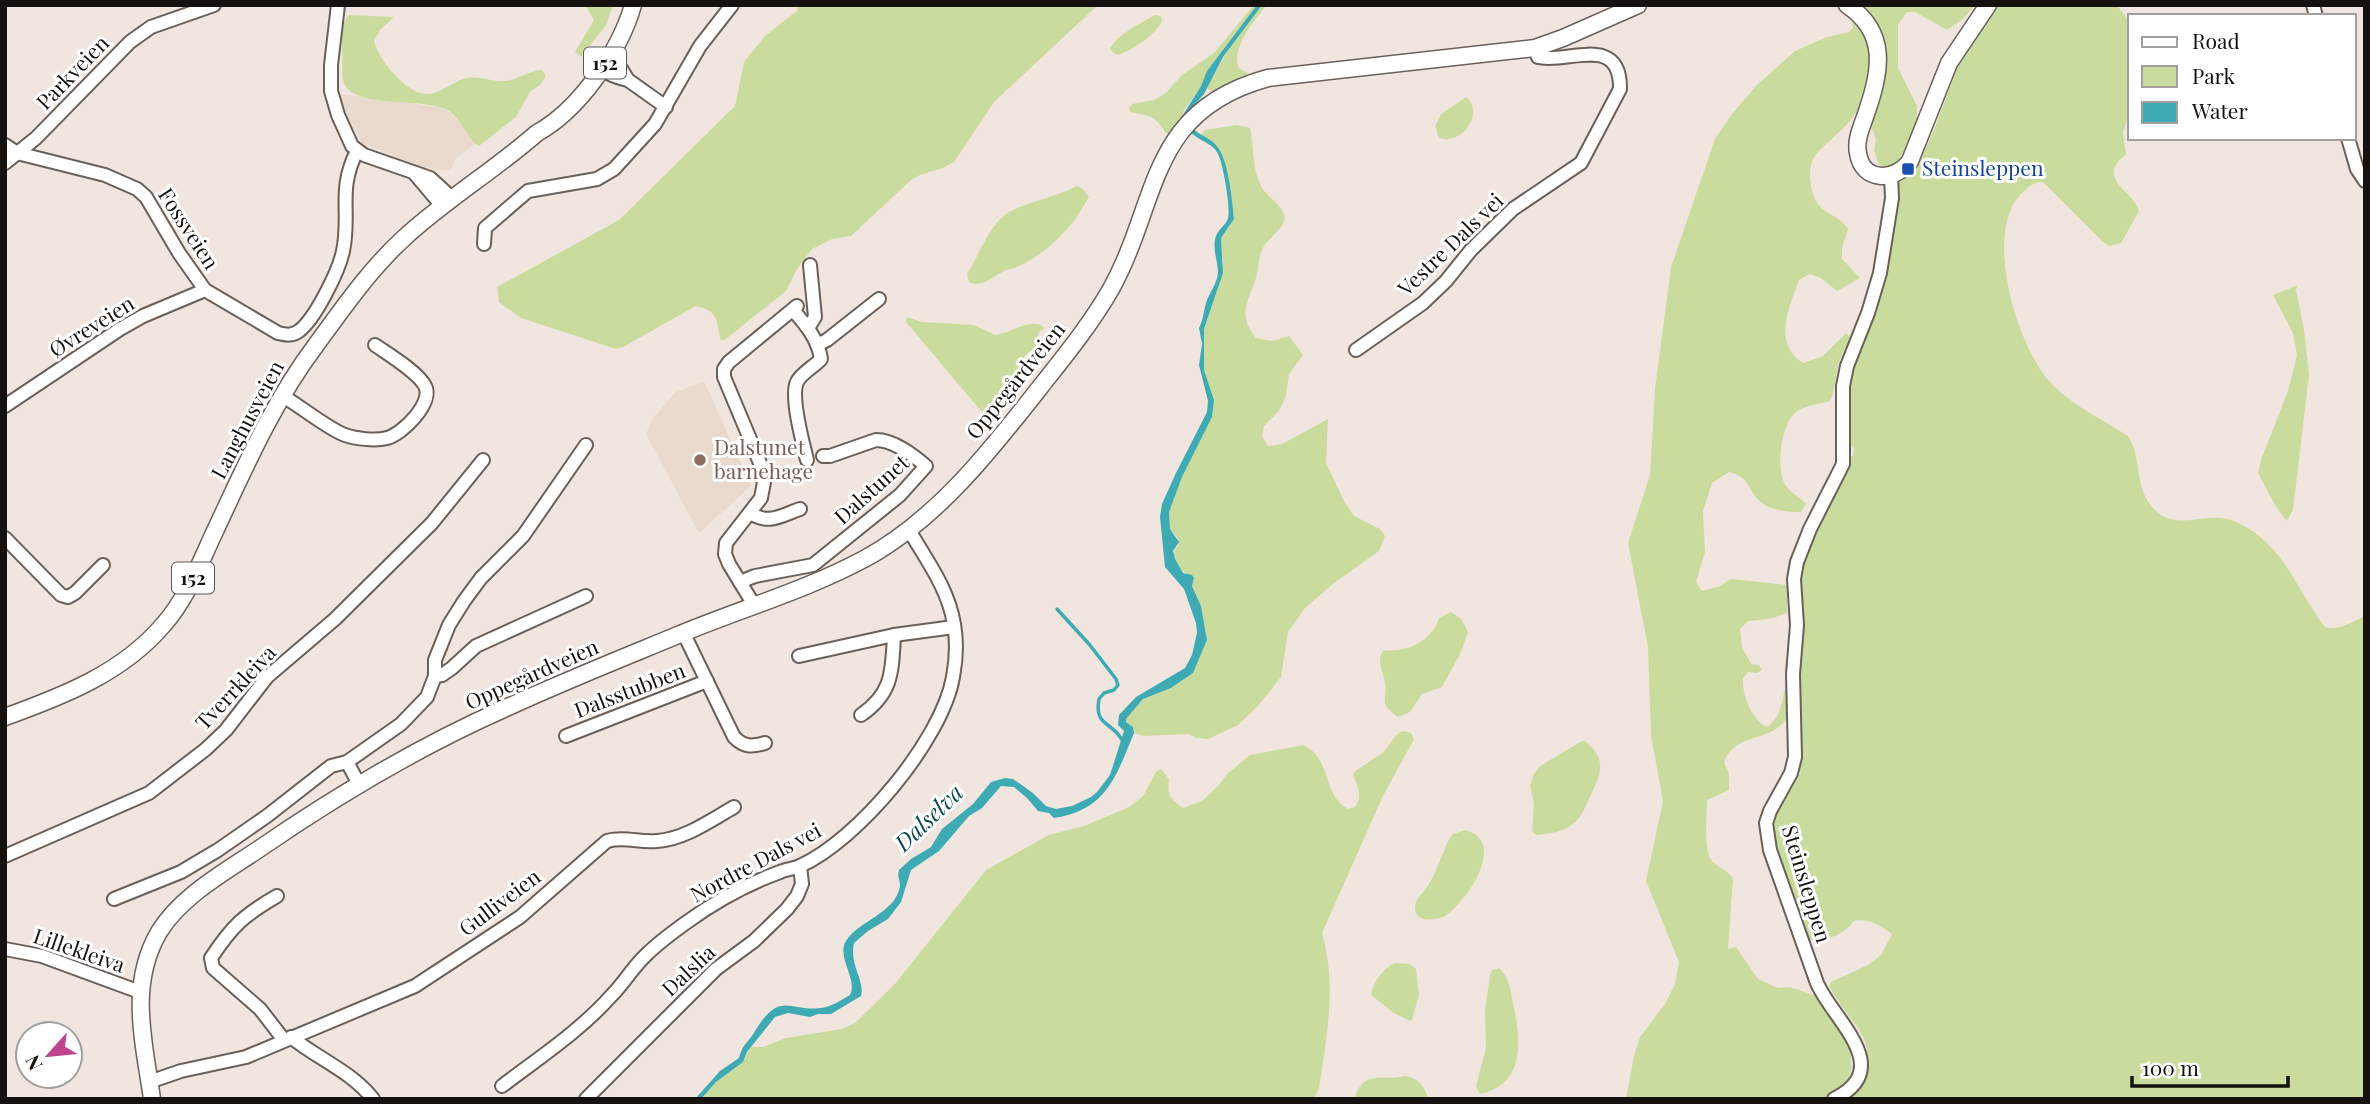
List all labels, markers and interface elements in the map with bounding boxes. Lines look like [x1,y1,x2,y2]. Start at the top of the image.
legend [2128,14,2356,140]
text: Road [2192,26,2240,54]
street label: Parkveien [29,28,114,115]
road number: 152 [584,48,626,78]
text: Park [2192,61,2236,89]
text: Water [2191,96,2248,124]
place label: Steinsleppen [1922,153,2044,181]
marker: Steinsleppen [1900,161,1916,177]
street label: Fossveien [153,182,227,274]
street label: Vestre Dals vei [1390,186,1508,302]
street label: Øvreveien [43,288,139,362]
street label: Oppegårdveien [959,315,1071,444]
street label: Langhusveien [203,355,289,483]
place label: Dalstunet barnehage [714,432,813,484]
street label: Dalstunet [827,447,914,529]
marker: Dalstunet barnehage [692,452,708,468]
road number: 152 [172,562,214,594]
street label: Oppegårdveien [460,631,603,715]
street label: Tverrkleiva [188,638,281,735]
street label: Dalsstubben [570,655,689,723]
water label: Dalselva [886,776,969,858]
street label: Nordre Dals vei [685,815,825,907]
street label: Steinsleppen [1777,821,1839,946]
street label: Gulliveien [452,861,546,941]
street label: Lillekleiva [30,920,130,978]
street label: Dalslia [655,937,721,1001]
north arrow [14,1020,84,1090]
scale bar [2132,1044,2288,1088]
text: N [18,1051,48,1075]
text: 100 m [2142,1053,2199,1081]

